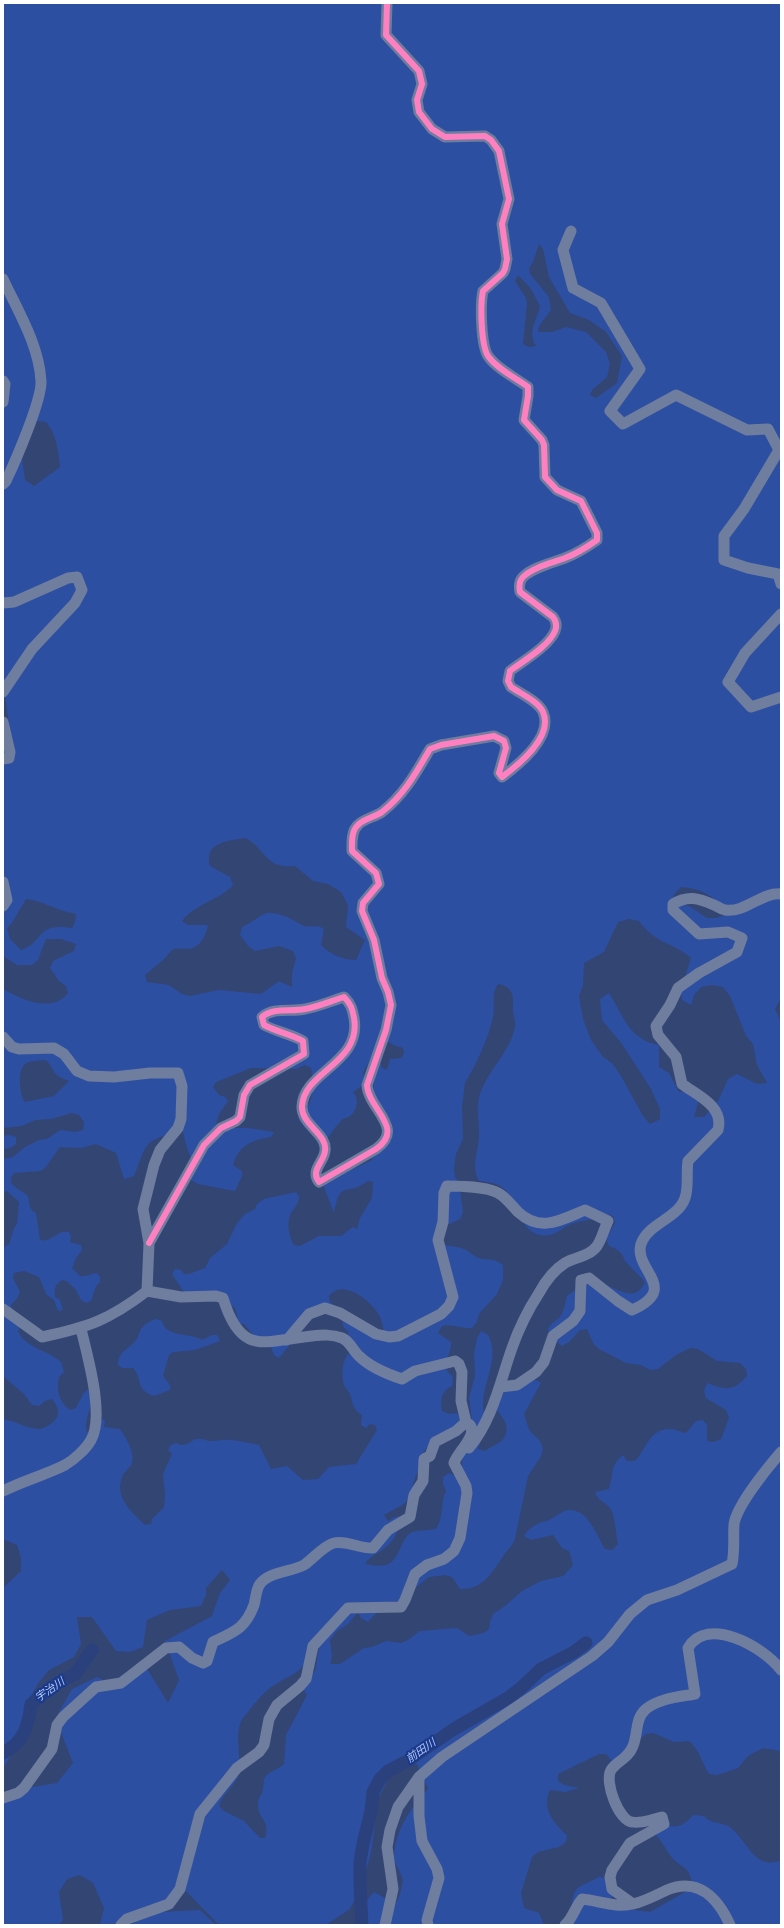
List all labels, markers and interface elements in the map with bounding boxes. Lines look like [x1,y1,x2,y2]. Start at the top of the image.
water label: 宇治川 [33,1675,67,1705]
water label: 前田川 [404,1736,438,1766]

